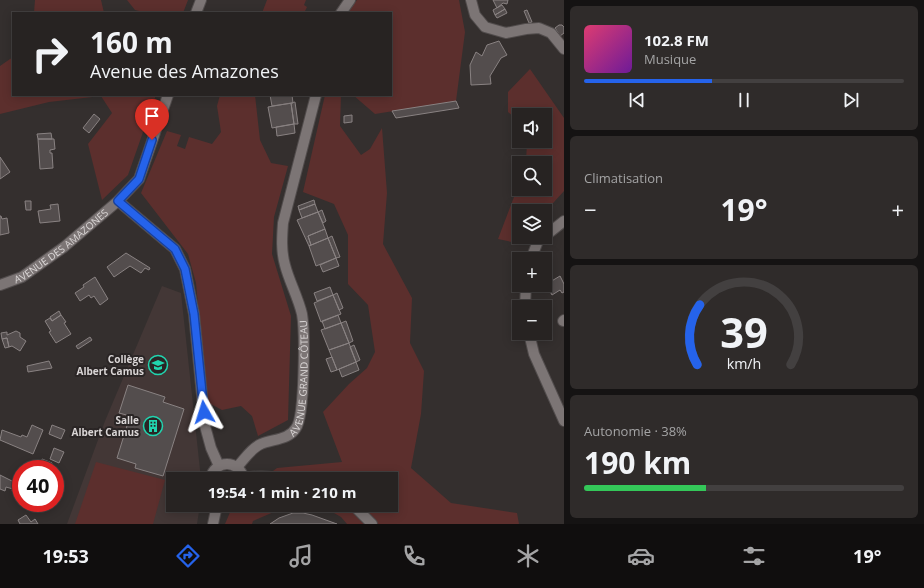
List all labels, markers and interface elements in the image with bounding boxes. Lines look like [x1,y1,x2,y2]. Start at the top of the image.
text: 160 m [90,23,173,61]
icon: right [24,28,76,80]
text: 102.8 FM [644,30,709,50]
text: Musique [644,50,696,68]
text: Avenue des Amazones [90,59,279,83]
icon: previous [626,89,648,111]
icon: pause [733,89,755,111]
icon: next [840,89,862,111]
pin [135,99,169,140]
icon: arrive [141,105,163,127]
map controls [512,108,552,340]
button: sound [512,108,552,148]
button: search [512,156,552,196]
text: Climatisation [584,169,663,187]
text: 19° [720,189,768,230]
text: − [584,194,597,224]
text: + [891,194,904,224]
button: layers [512,204,552,244]
street label: AVENUE DES AMAZONES [12,206,111,286]
button: + [512,252,552,292]
button: − [512,300,552,340]
text: 39 [720,304,768,360]
street label: AVENUE GRAND CÔTEAU [286,320,311,439]
place label: Collège Albert Camus [77,352,144,378]
text: km/h [727,353,761,372]
school or university icon: Collège Albert Camus [147,354,169,376]
position arrow [183,391,225,433]
place label: Salle Albert Camus [72,413,139,439]
building icon: Salle Albert Camus [142,415,164,437]
text: Autonomie · 38% [584,422,687,440]
text: 190 km [584,442,691,483]
speed limit sign: 40 [12,460,64,512]
text: 19:54 · 1 min · 210 m [208,482,356,502]
icon: directions [174,542,202,570]
icon: music [287,542,315,570]
icon: phone [400,542,428,570]
icon: climate [514,542,542,570]
icon: car [627,542,655,570]
icon: filters [740,542,768,570]
text: 19:53 [43,544,89,568]
text: 19° [853,544,881,568]

